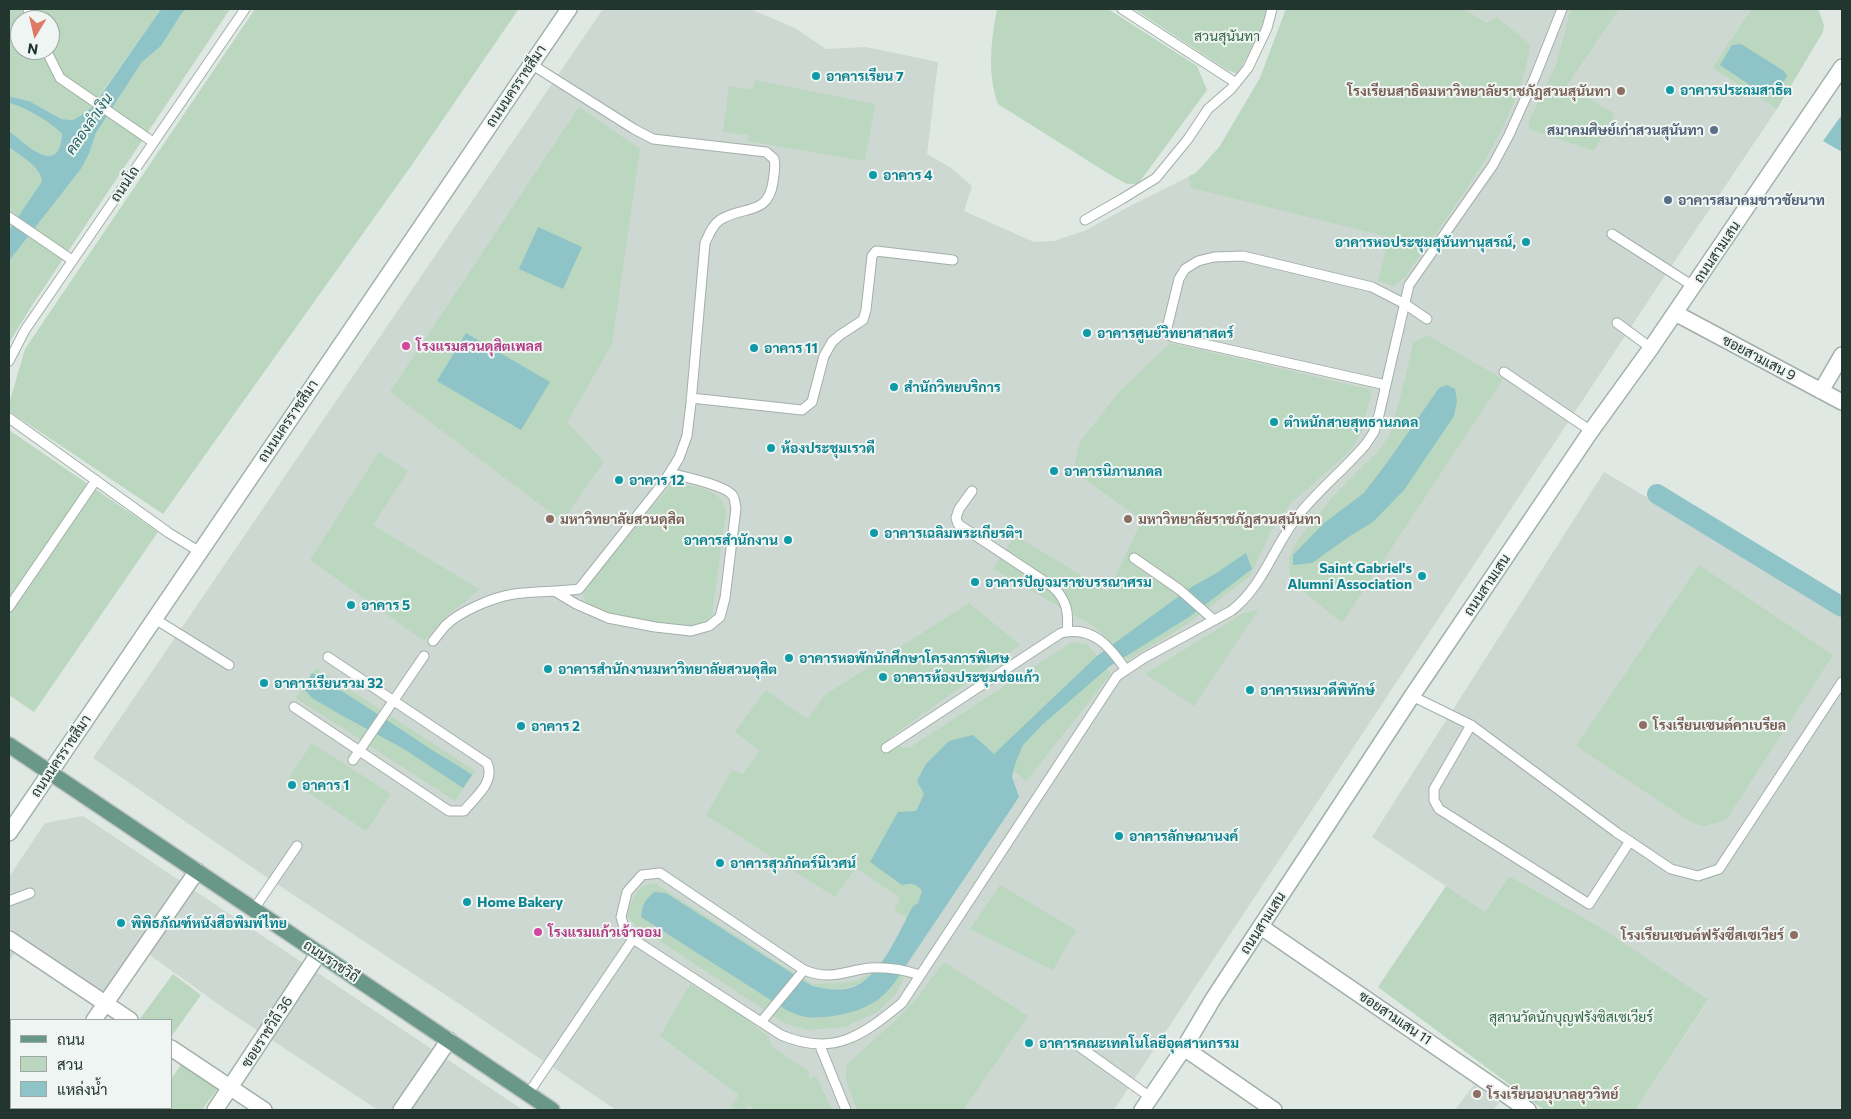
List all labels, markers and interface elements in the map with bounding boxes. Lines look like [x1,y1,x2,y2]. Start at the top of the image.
north arrow [10,10,60,60]
park label: สวนสุนันทา [1194,28,1260,44]
text: N [26,40,39,59]
street label: ถนนนครราชสีมา [482,42,550,130]
place label: อาคารเรียน 7 [826,68,904,84]
marker: อาคารเรียน 7 [810,70,822,82]
place label: อาคารประถมสาธิต [1680,82,1792,98]
place label: โรงเรียนสาธิตมหาวิทยาลัยราชภัฏสวนสุนันทา [1347,83,1611,99]
marker: อาคารประถมสาธิต [1664,84,1676,96]
marker: โรงเรียนสาธิตมหาวิทยาลัยราชภัฏสวนสุนันทา [1615,85,1627,97]
water label: คลองลำเงิน [61,90,117,158]
place label: สมาคมศิษย์เก่าสวนสุนันทา [1547,122,1704,138]
marker: สมาคมศิษย์เก่าสวนสุนันทา [1708,124,1720,136]
street label: ถนนโถ [107,163,143,205]
place label: อาคาร 4 [883,167,933,183]
marker: อาคาร 4 [867,169,879,181]
place label: อาคารสมาคมชาวชัยนาท [1678,192,1825,208]
marker: อาคารสมาคมชาวชัยนาท [1662,194,1674,206]
street label: ถนนสามเสน [1690,218,1744,286]
place label: อาคารหอประชุมสุนันทานุสรณ์, [1335,234,1516,250]
marker: อาคารหอประชุมสุนันทานุสรณ์, [1520,236,1532,248]
place label: อาคารศูนย์วิทยาสาสตร์ [1097,325,1233,341]
marker: อาคารศูนย์วิทยาสาสตร์ [1081,327,1093,339]
street label: ซอยสามเสน 9 [1719,332,1799,384]
place label: โรงแรมสวนดุสิตเพลส [416,338,542,354]
marker: โรงแรมสวนดุสิตเพลส [400,340,412,352]
place label: อาคาร 11 [764,340,818,356]
marker: อาคาร 11 [748,342,760,354]
street label: ถนนนครราชสีมา [254,377,322,465]
place label: สำนักวิทยบริการ [904,379,1001,395]
marker: สำนักวิทยบริการ [888,381,900,393]
place label: ตำหนักสายสุทธานภดล [1284,414,1418,430]
marker: ตำหนักสายสุทธานภดล [1268,416,1280,428]
place label: ห้องประชุมเรวดี [781,440,875,456]
marker: ห้องประชุมเรวดี [765,442,777,454]
place label: อาคารนิภานภดล [1064,463,1162,479]
marker: อาคารนิภานภดล [1048,465,1060,477]
place label: อาคาร 12 [629,472,684,488]
marker: อาคาร 12 [613,474,625,486]
place label: มหาวิทยาลัยสวนดุสิต [560,511,685,527]
place label: มหาวิทยาลัยราชภัฏสวนสุนันทา [1138,511,1321,527]
marker: มหาวิทยาลัยสวนดุสิต [544,513,556,525]
marker: มหาวิทยาลัยราชภัฏสวนสุนันทา [1122,513,1134,525]
place label: อาคารเฉลิมพระเกียรติฯ [884,525,1022,541]
marker: อาคารเฉลิมพระเกียรติฯ [868,527,880,539]
place label: อาคารสำนักงาน [684,532,778,548]
marker: อาคารสำนักงาน [782,534,794,546]
street label: ถนนสามเสน [1460,551,1514,619]
place label: Saint Gabriel's Alumni Association [1287,560,1412,592]
marker: Saint Gabriel's Alumni Association [1416,570,1428,582]
place label: อาคารปัญจมราชบรรณาศรม [985,574,1152,590]
marker: อาคารปัญจมราชบรรณาศรม [969,576,981,588]
place label: อาคาร 5 [361,597,410,613]
marker: อาคาร 5 [345,599,357,611]
place label: อาคารหอพักนักศึกษาโครงการพิเศษ [799,650,1010,666]
marker: อาคารหอพักนักศึกษาโครงการพิเศษ [783,652,795,664]
place label: อาคารสำนักงานมหาวิทยาลัยสวนดุสิต [558,661,777,677]
marker: อาคารสำนักงานมหาวิทยาลัยสวนดุสิต [542,663,554,675]
place label: อาคารห้องประชุมช่อแก้ว [893,669,1040,685]
marker: อาคารห้องประชุมช่อแก้ว [877,671,889,683]
place label: อาคารเรียนรวม 32 [274,675,383,691]
marker: อาคารเรียนรวม 32 [258,677,270,689]
place label: อาคารเหมวดีพิทักษ์ [1260,682,1375,698]
marker: อาคารเหมวดีพิทักษ์ [1244,684,1256,696]
street label: ถนนนครราชสีมา [27,712,95,800]
place label: โรงเรียนเซนต์คาเบรียล [1653,717,1786,733]
place label: อาคาร 2 [531,718,580,734]
marker: โรงเรียนเซนต์คาเบรียล [1637,719,1649,731]
marker: อาคาร 2 [515,720,527,732]
place label: อาคาร 1 [302,777,349,793]
marker: อาคาร 1 [286,779,298,791]
place label: อาคารลักษณานงค์ [1129,828,1238,844]
marker: อาคารลักษณานงค์ [1113,830,1125,842]
place label: อาคารสุวภักตร์นิเวศน์ [730,855,856,871]
marker: อาคารสุวภักตร์นิเวศน์ [714,857,726,869]
street label: ถนนสามเสน [1237,889,1289,957]
place label: Home Bakery [477,894,563,910]
marker: Home Bakery [461,896,473,908]
place label: พิพิธภัณฑ์หนังสือพิมพ์ไทย [131,915,287,931]
marker: พิพิธภัณฑ์หนังสือพิมพ์ไทย [115,917,127,929]
place label: โรงแรมแก้วเจ้าจอม [548,924,661,940]
marker: โรงแรมแก้วเจ้าจอม [532,926,544,938]
place label: โรงเรียนเซนต์ฟรังซีสเซเวียร์ [1621,927,1784,943]
marker: โรงเรียนเซนต์ฟรังซีสเซเวียร์ [1788,929,1800,941]
street label: ถนนราชวิถี [300,936,362,986]
street label: ซอยสามเสน 11 [1355,987,1435,1049]
street label: ซอยราชวิถี 36 [238,993,296,1071]
park label: สุสานวัดนักบุญฟรังซิสเซเวียร์ [1489,1009,1653,1025]
legend [10,1019,172,1109]
text: ถนน [57,1030,85,1048]
place label: อาคารคณะเทคโนโลยีอุตสาหกรรม [1039,1035,1239,1051]
marker: อาคารคณะเทคโนโลยีอุตสาหกรรม [1023,1037,1035,1049]
text: สวน [57,1055,83,1073]
text: แหล่งน้ำ [57,1080,108,1098]
place label: โรงเรียนอนุบาลยุววิทย์ [1487,1086,1618,1102]
marker: โรงเรียนอนุบาลยุววิทย์ [1471,1088,1483,1100]

